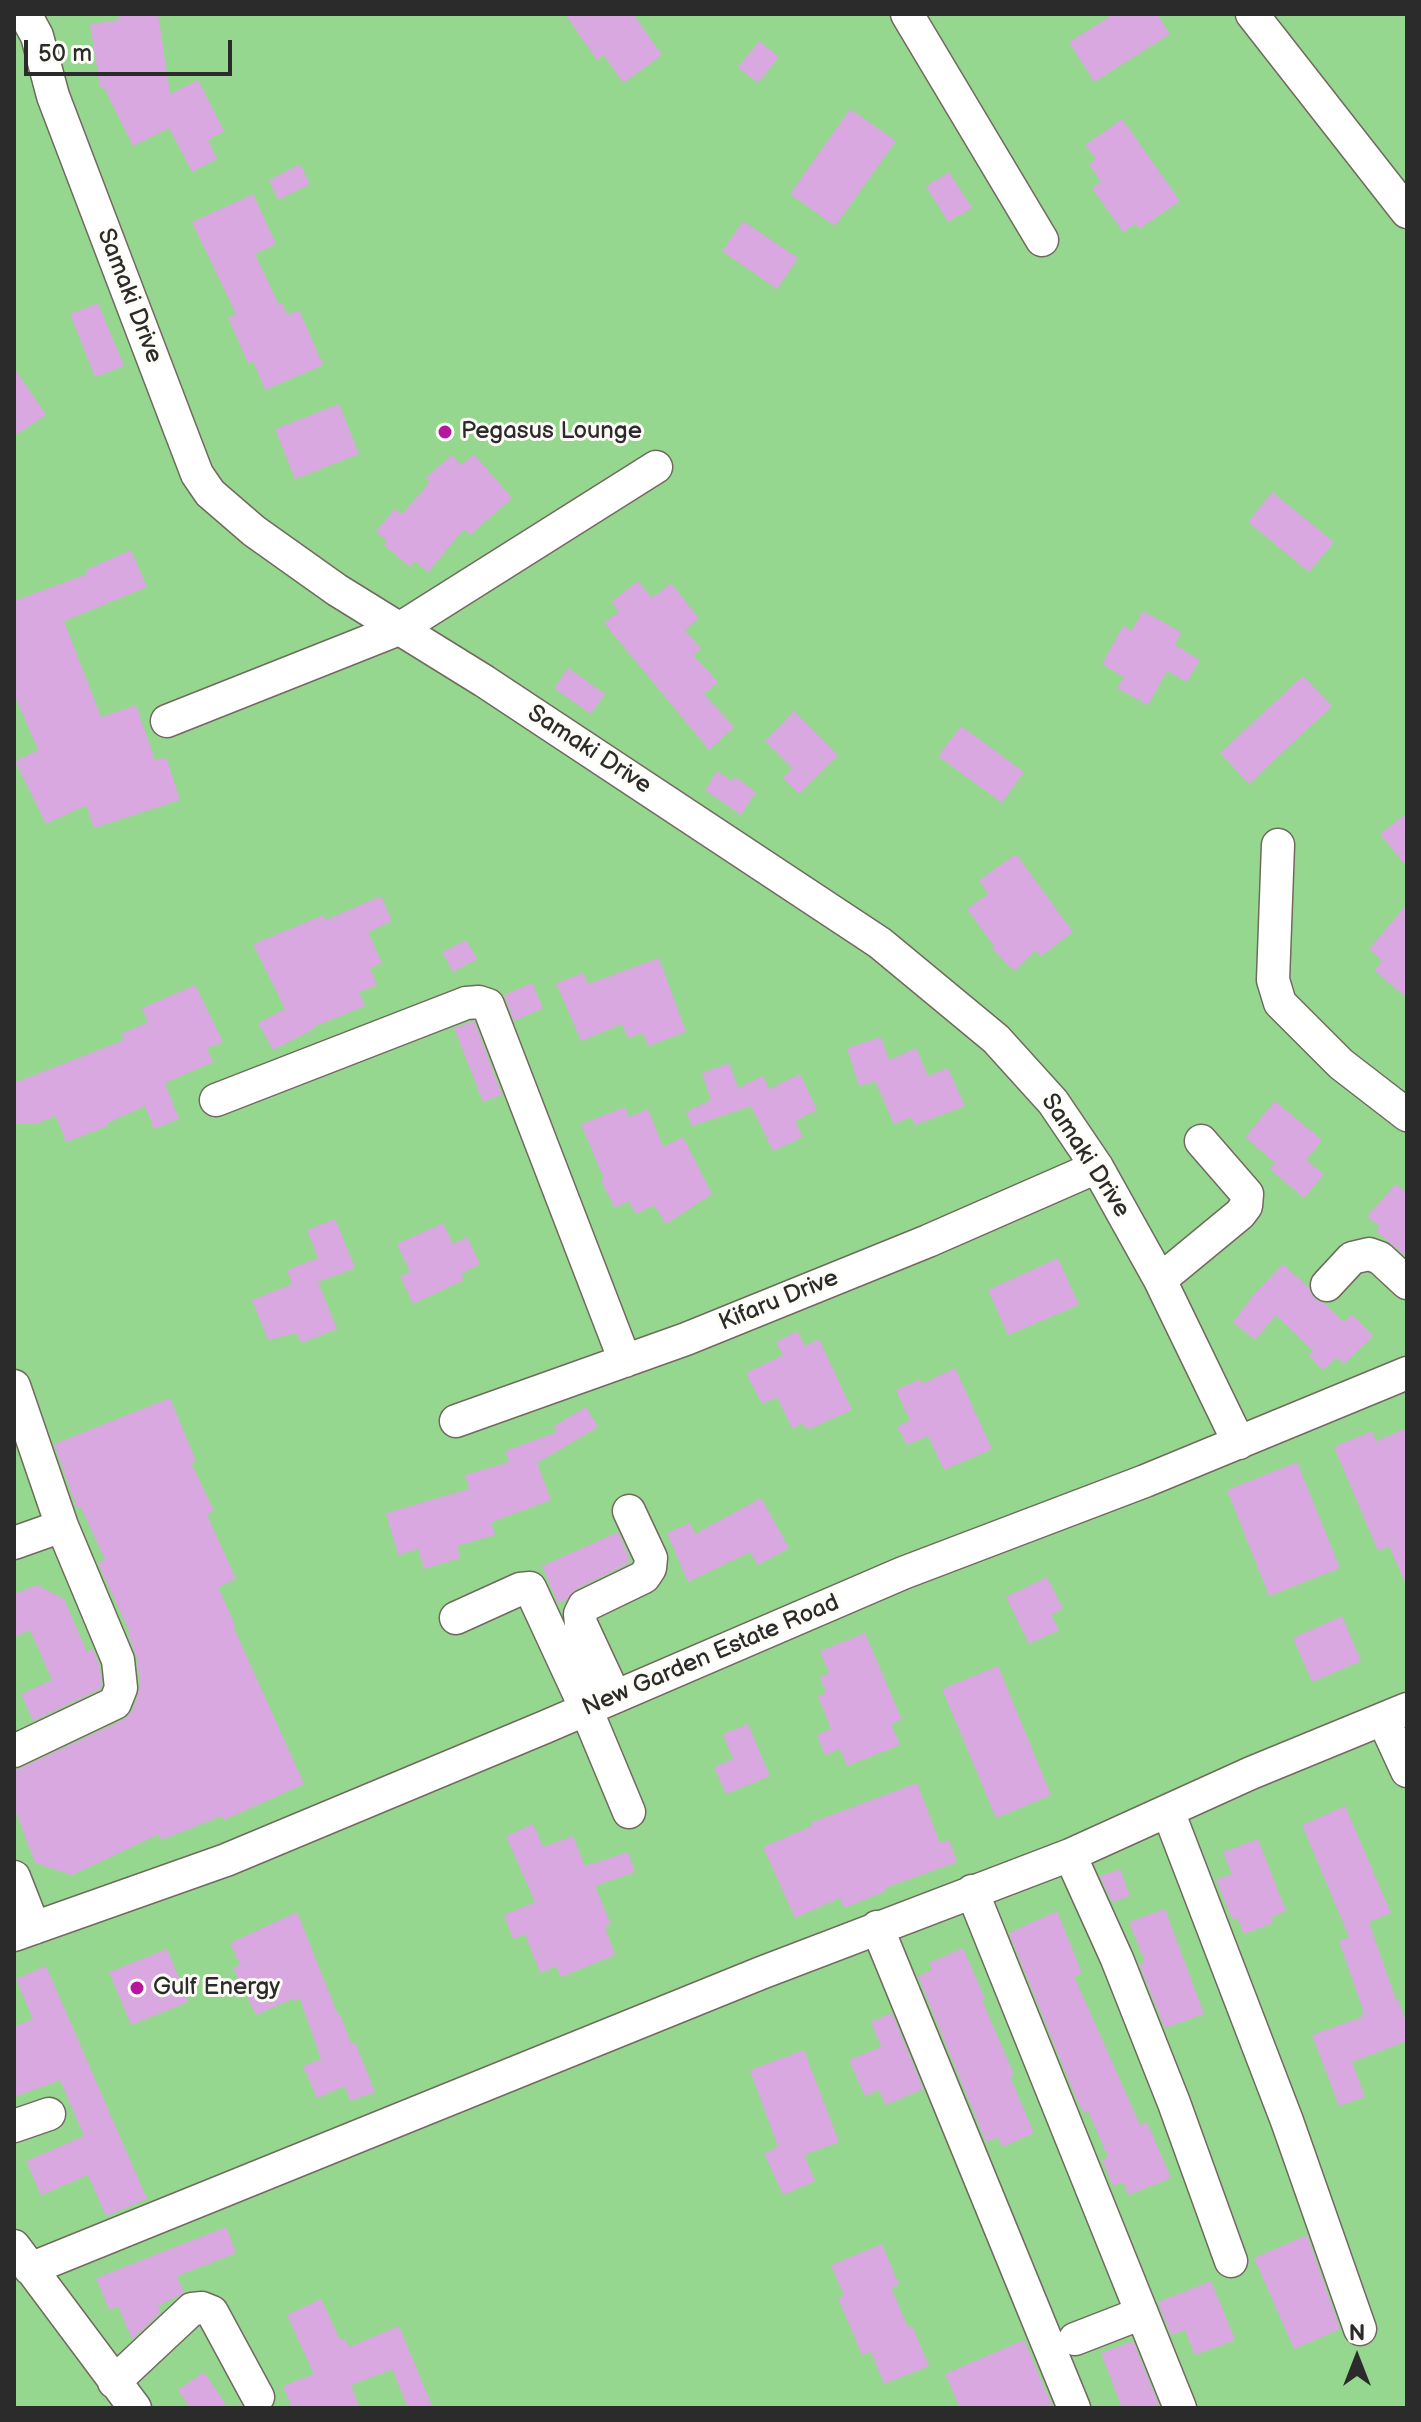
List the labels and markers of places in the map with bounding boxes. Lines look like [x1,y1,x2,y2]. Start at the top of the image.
place label: Pegasus Lounge [461,418,642,446]
marker: Pegasus Lounge [436,423,454,441]
place label: Gulf Energy [153,1974,280,2002]
marker: Gulf Energy [128,1979,146,1997]

